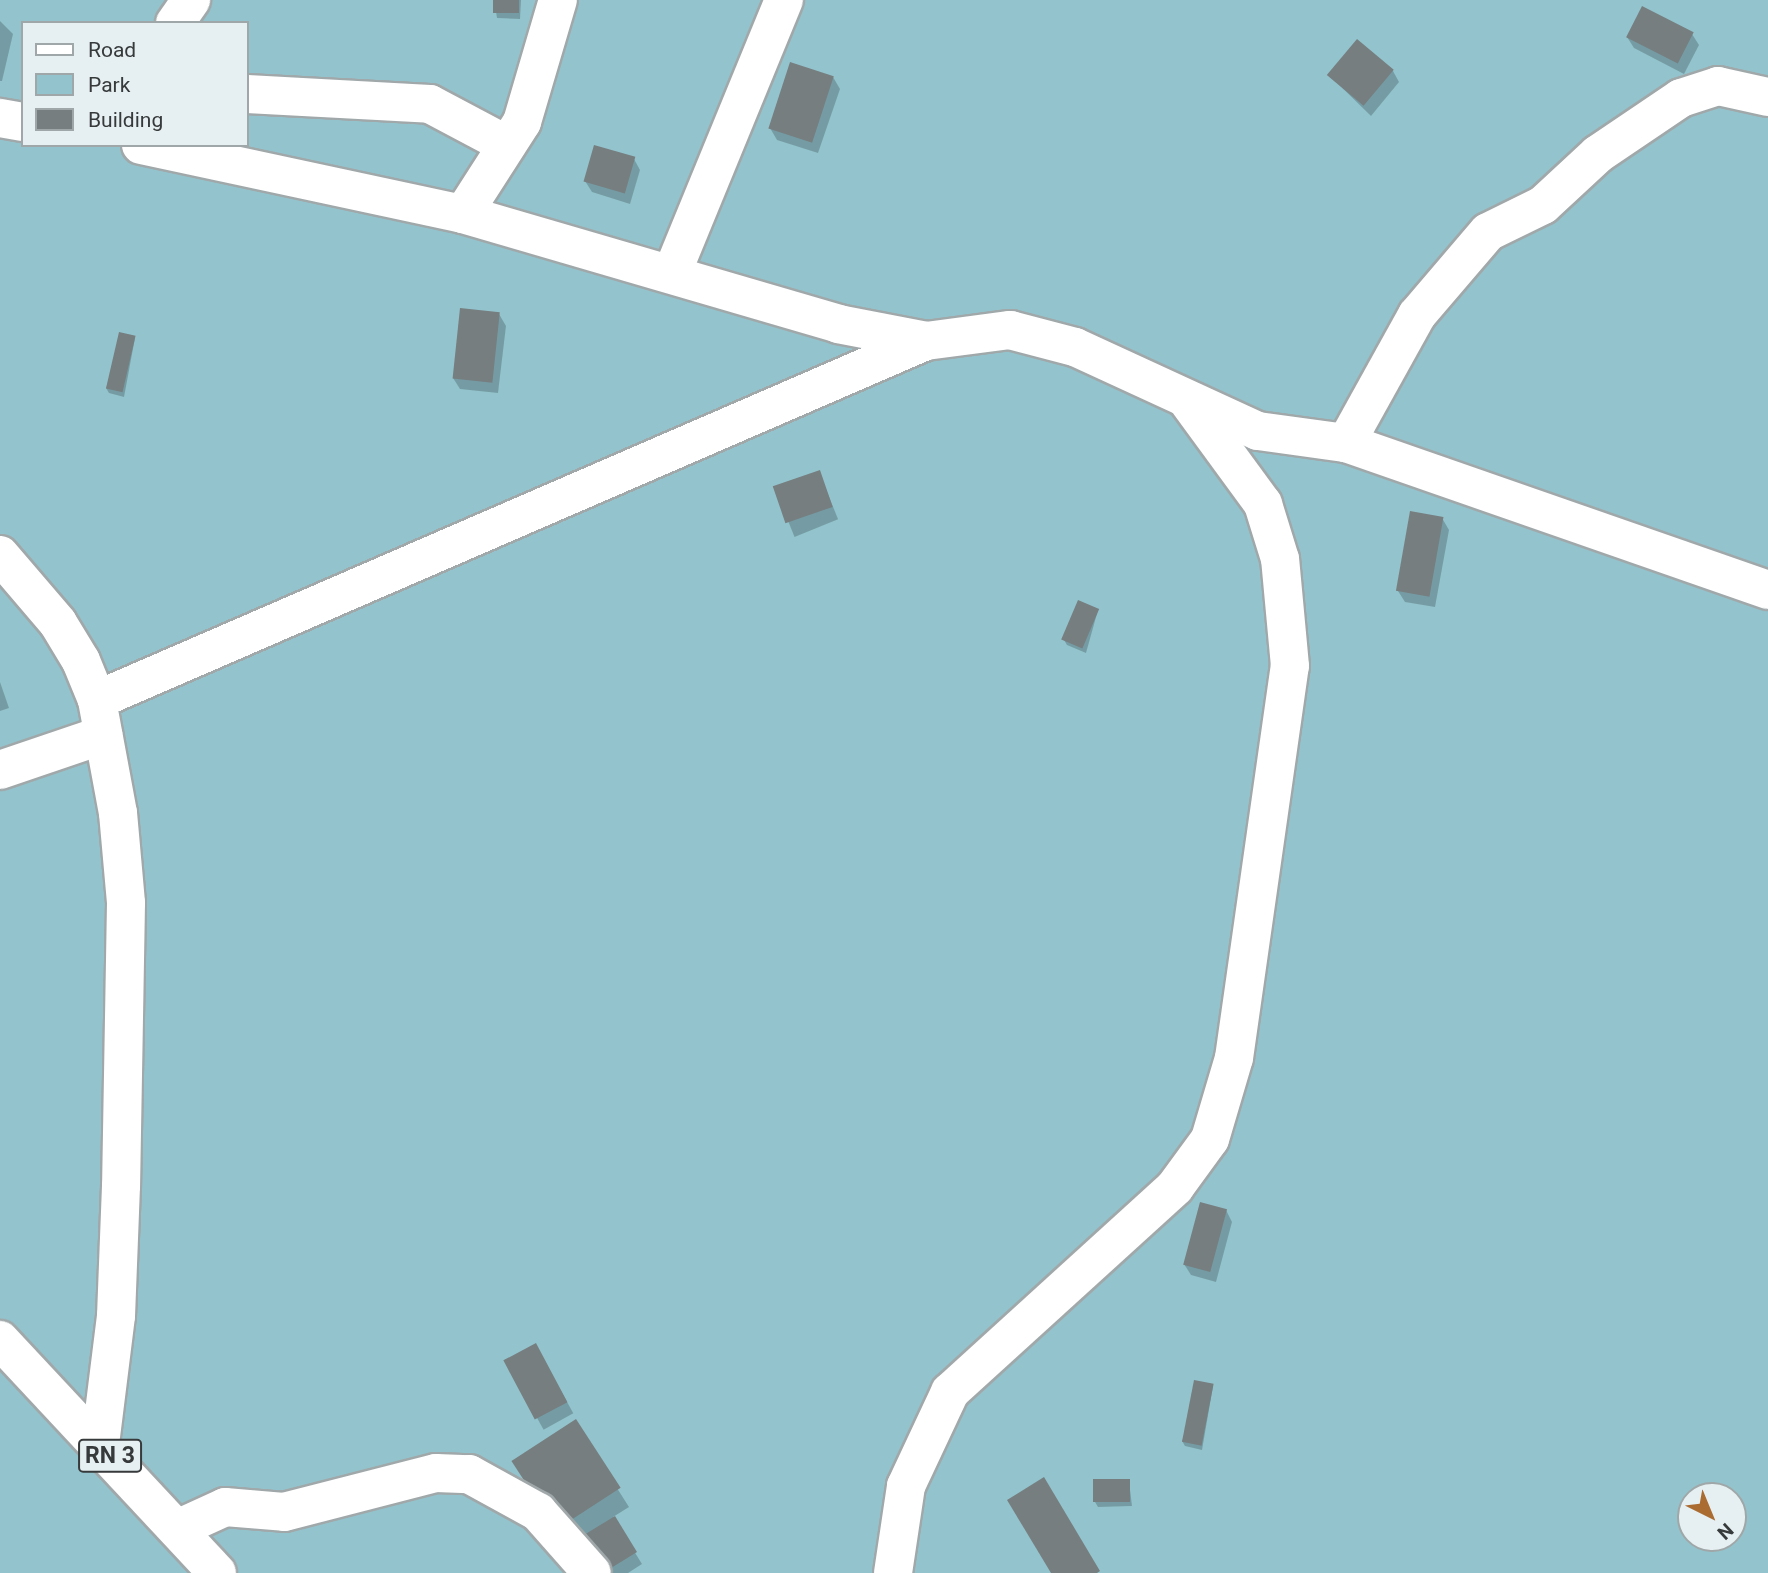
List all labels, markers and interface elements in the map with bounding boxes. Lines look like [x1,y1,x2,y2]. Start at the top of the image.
legend [21,21,248,147]
text: Road [88,38,136,62]
text: Park [88,73,130,97]
text: Building [88,108,163,132]
road number: RN 3 [77,1436,143,1476]
north arrow [1677,1482,1747,1552]
text: N [1713,1518,1738,1544]

